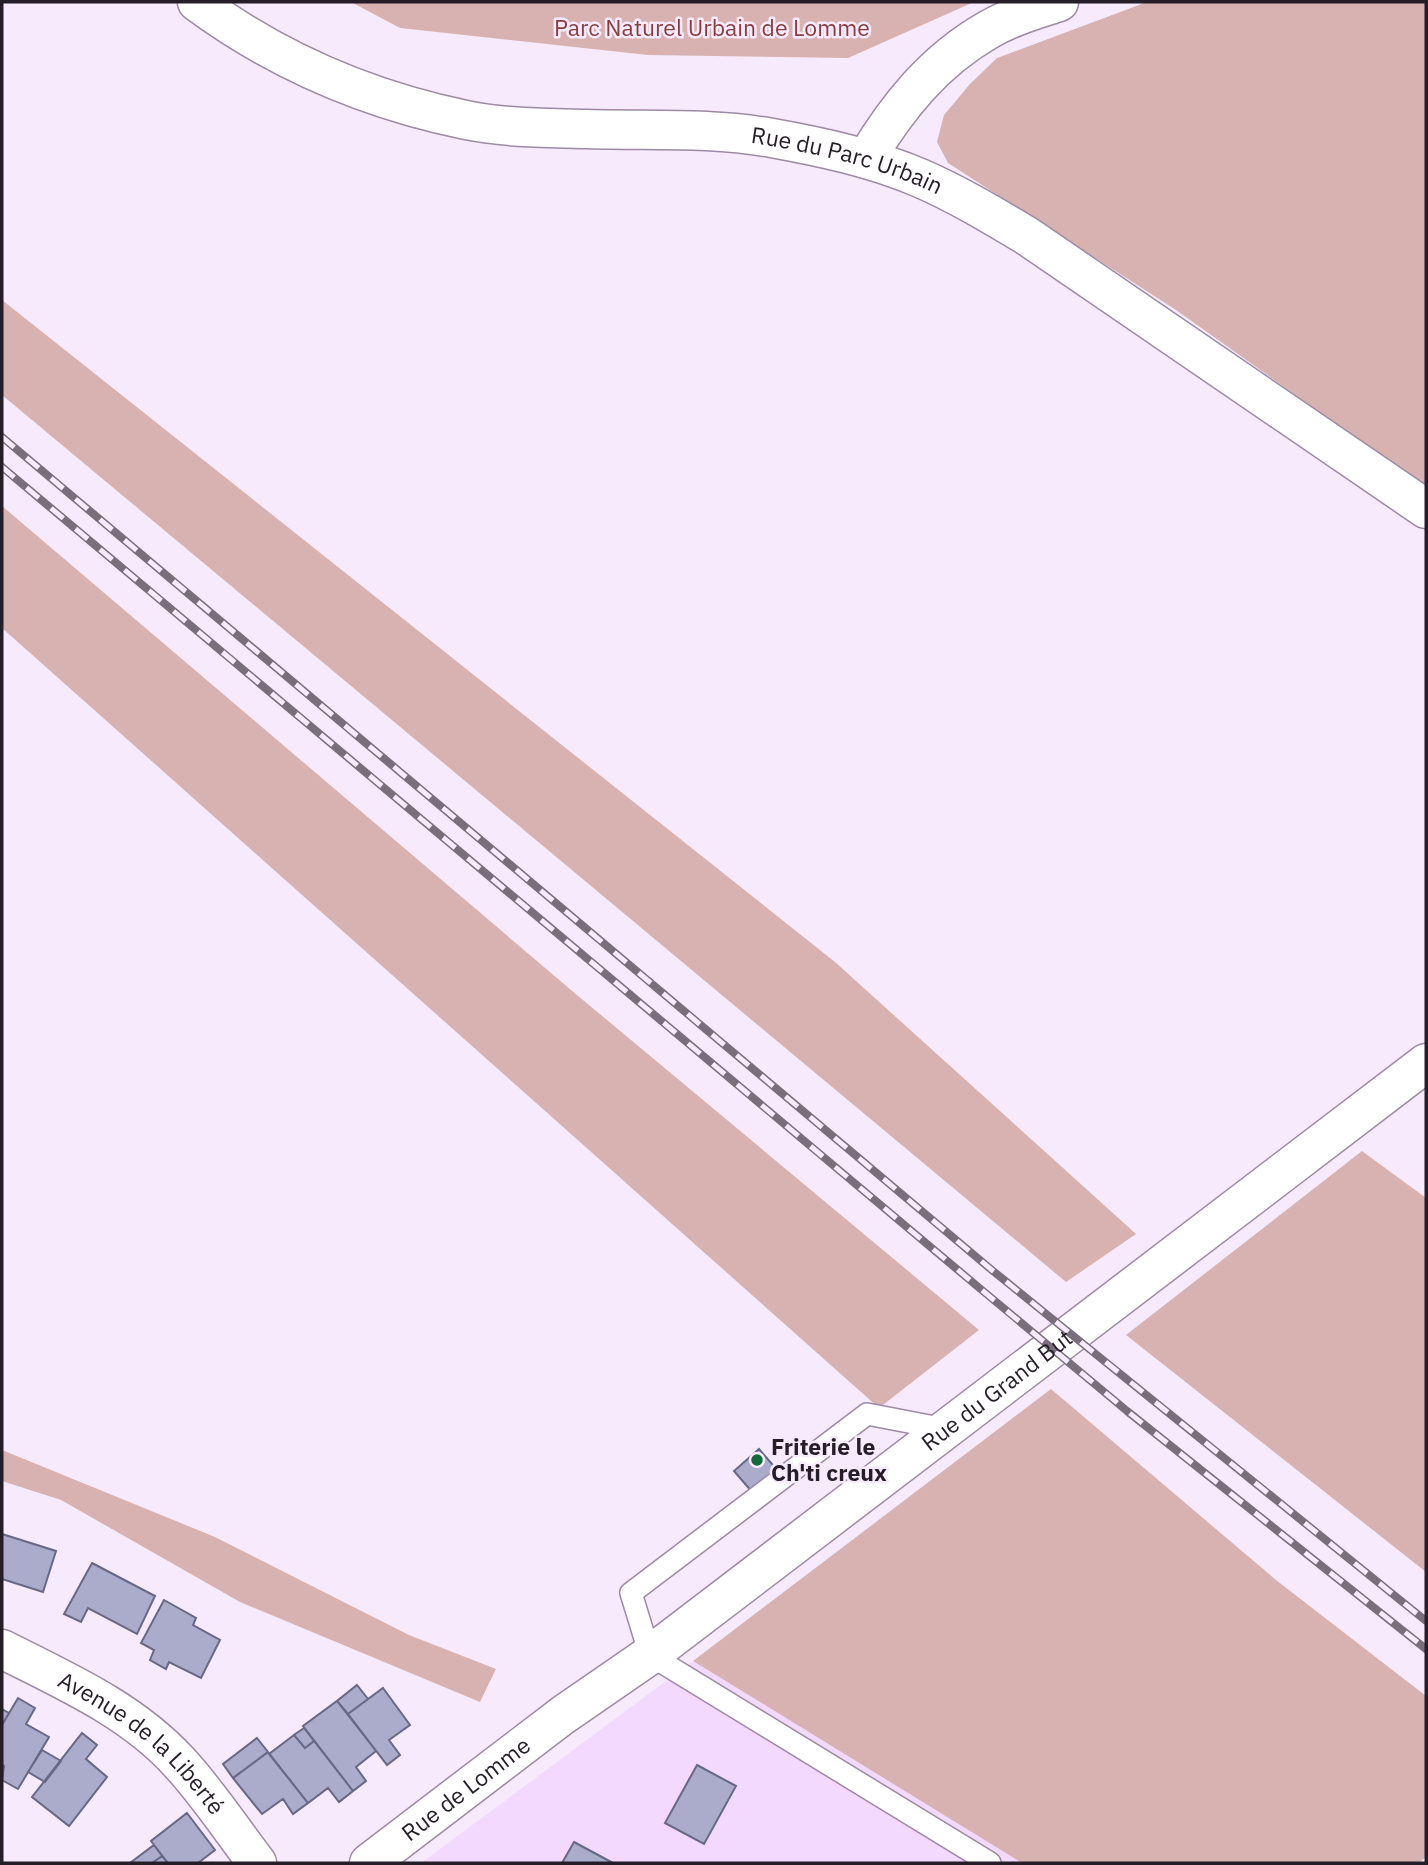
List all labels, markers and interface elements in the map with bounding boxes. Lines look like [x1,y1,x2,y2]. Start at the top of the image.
park label: Parc Naturel Urbain de Lomme [554,12,870,42]
street label: Rue du Parc Urbain [749,119,948,200]
street label: Rue du Grand But [915,1322,1078,1457]
place label: Friterie le Ch'ti creux [771,1431,887,1487]
marker: Friterie le Ch'ti creux [749,1452,765,1468]
street label: Avenue de la Liberté [54,1664,232,1820]
street label: Rue de Lomme [395,1729,536,1847]

